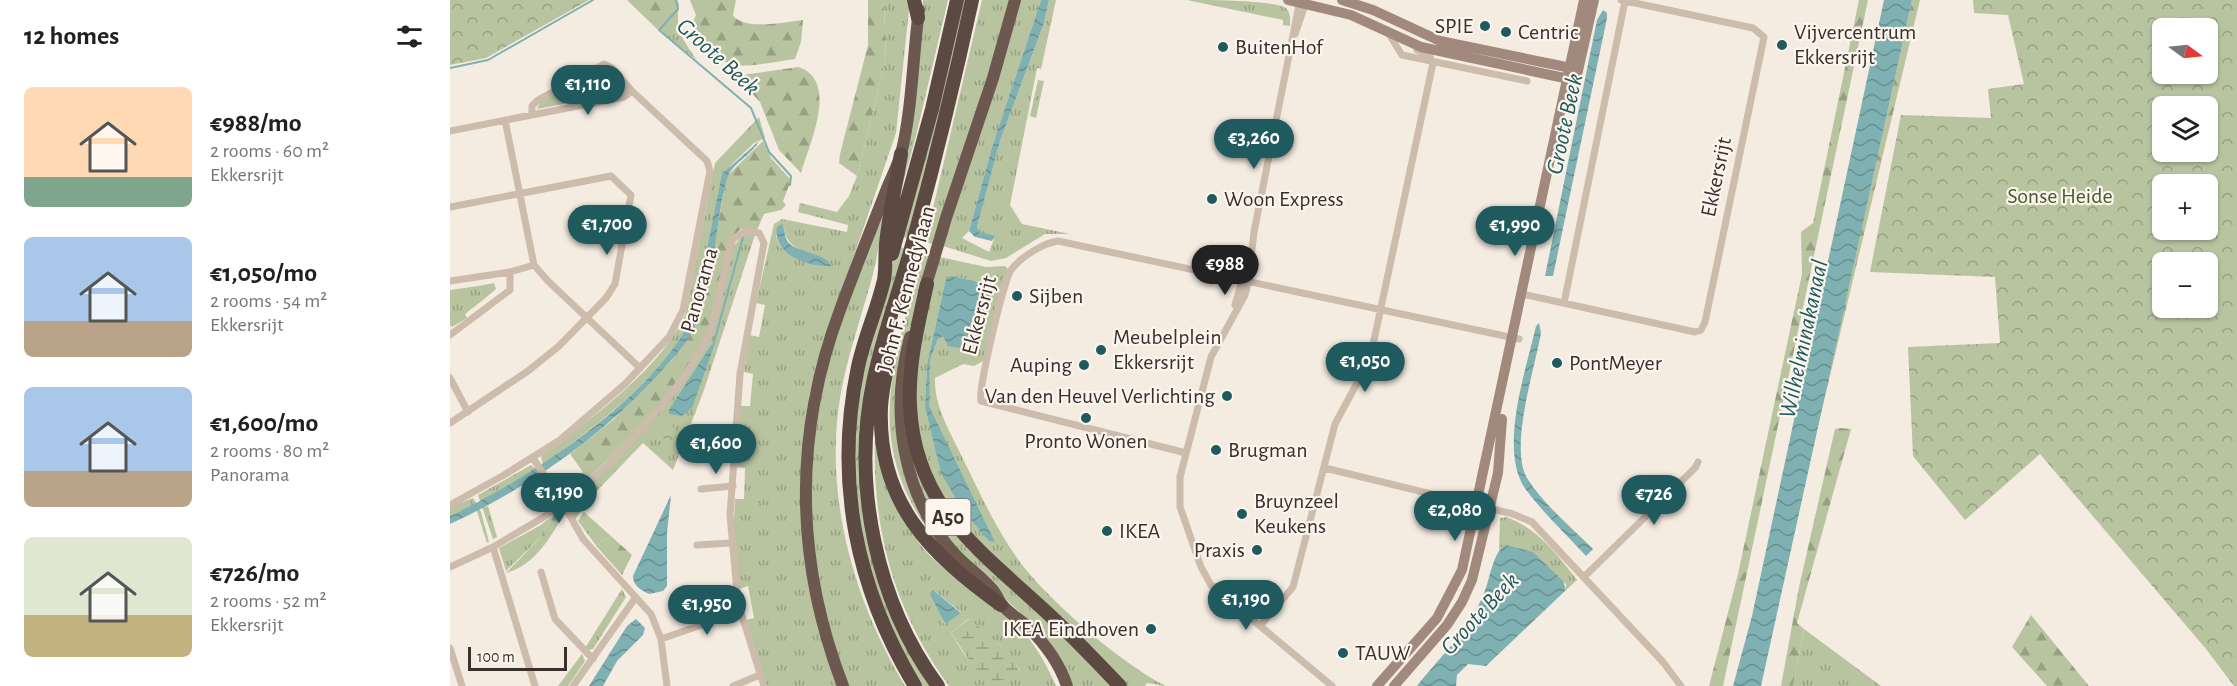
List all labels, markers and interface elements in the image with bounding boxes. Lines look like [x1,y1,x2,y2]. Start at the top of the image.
water label: Groote Beek [672,14,764,100]
place label: SPIE [1435,15,1473,37]
north arrow [2152,18,2218,84]
map controls [2152,18,2218,318]
marker: SPIE [1478,19,1492,33]
icon: filters [393,20,426,53]
place label: Centric [1518,21,1579,43]
place label: Vijvercentrum Ekkersrijt [1794,21,1916,68]
text: 12 homes [24,23,119,49]
marker: Centric [1499,25,1513,39]
place label: BuitenHof [1235,36,1324,58]
marker: Vijvercentrum Ekkersrijt [1775,38,1789,52]
marker: BuitenHof [1216,40,1230,54]
pin: €1,110 [539,65,637,116]
water label: Groote Beek [1543,71,1587,177]
text: €1,110 [565,74,611,94]
button: layers [2152,96,2218,162]
text: €988/mo [210,110,302,136]
icon: home [72,111,144,183]
pin: €3,260 [1205,119,1303,170]
text: €3,260 [1228,128,1280,148]
street label: Ekkersrijt [1697,135,1735,219]
text: 2 rooms · 60 m² [210,141,329,161]
text: Ekkersrijt [210,165,284,185]
button: + [2152,174,2218,240]
park label: Sonse Heide [2007,185,2113,207]
place label: Woon Express [1224,188,1344,210]
marker: Woon Express [1205,192,1219,206]
street label: John F. Kennedylaan [873,203,939,375]
pin: €1,700 [558,205,656,256]
pin: €1,990 [1466,206,1564,257]
text: €1,700 [582,214,632,234]
text: €1,990 [1490,215,1540,235]
street label: Panorama [676,245,722,335]
pin: €988 [1189,245,1261,296]
button: − [2152,252,2218,318]
text: €988 [1206,254,1244,274]
water label: Wilhelminakanaal [1775,257,1833,421]
text: €1,050/mo [210,260,317,286]
icon: home [72,261,144,333]
street label: Ekkersrijt [958,273,1000,357]
place label: Sijben [1029,285,1083,307]
marker: Sijben [1010,289,1024,303]
text: 2 rooms · 54 m² [210,291,327,311]
text: Ekkersrijt [210,315,284,335]
place label: Meubelplein Ekkersrijt [1113,326,1222,373]
pin: €1,050 [1316,342,1414,393]
marker: Meubelplein Ekkersrijt [1094,343,1108,357]
text: €1,050 [1340,351,1390,371]
place label: PontMeyer [1569,352,1662,374]
place label: Auping [1010,354,1072,376]
marker: PontMeyer [1550,356,1564,370]
marker: Auping [1077,358,1091,372]
place label: Van den Heuvel Verlichting [985,385,1215,407]
marker: Van den Heuvel Verlichting [1220,389,1234,403]
text: €1,600/mo [210,410,318,436]
icon: home [72,411,144,483]
marker: Pronto Wonen [1079,411,1093,425]
pin: €1,600 [667,424,765,475]
place label: Pronto Wonen [1024,430,1148,452]
text: €1,600 [690,433,742,453]
place label: Brugman [1228,439,1308,461]
text: 2 rooms · 80 m² [210,441,329,461]
marker: Brugman [1209,443,1223,457]
text: Panorama [210,465,289,485]
pin: €1,190 [510,473,608,524]
pin: €726 [1618,475,1690,526]
text: €1,190 [535,482,583,502]
text: €726 [1635,484,1673,504]
place label: Bruynzeel Keukens [1254,490,1339,537]
pin: €2,080 [1406,491,1504,542]
road number: A50 [926,499,970,535]
text: €2,080 [1428,500,1482,520]
marker: Bruynzeel Keukens [1235,507,1249,521]
place label: IKEA [1119,520,1161,542]
marker: IKEA [1100,524,1114,538]
place label: Praxis [1194,539,1245,561]
marker: Praxis [1250,543,1264,557]
text: €726/mo [210,560,299,586]
icon: home [72,561,144,633]
water label: Groote Beek [1436,568,1524,660]
pin: €1,190 [1197,580,1295,631]
pin: €1,950 [658,585,756,636]
text: €1,190 [1222,589,1270,609]
text: 2 rooms · 52 m² [210,591,327,611]
text: €1,950 [682,594,732,614]
text: Ekkersrijt [210,615,284,635]
place label: IKEA Eindhoven [1003,618,1139,640]
marker: IKEA Eindhoven [1144,622,1158,636]
place label: TAUW [1355,642,1411,664]
scale bar [468,644,567,672]
marker: TAUW [1336,646,1350,660]
text: 100 m [477,649,515,665]

